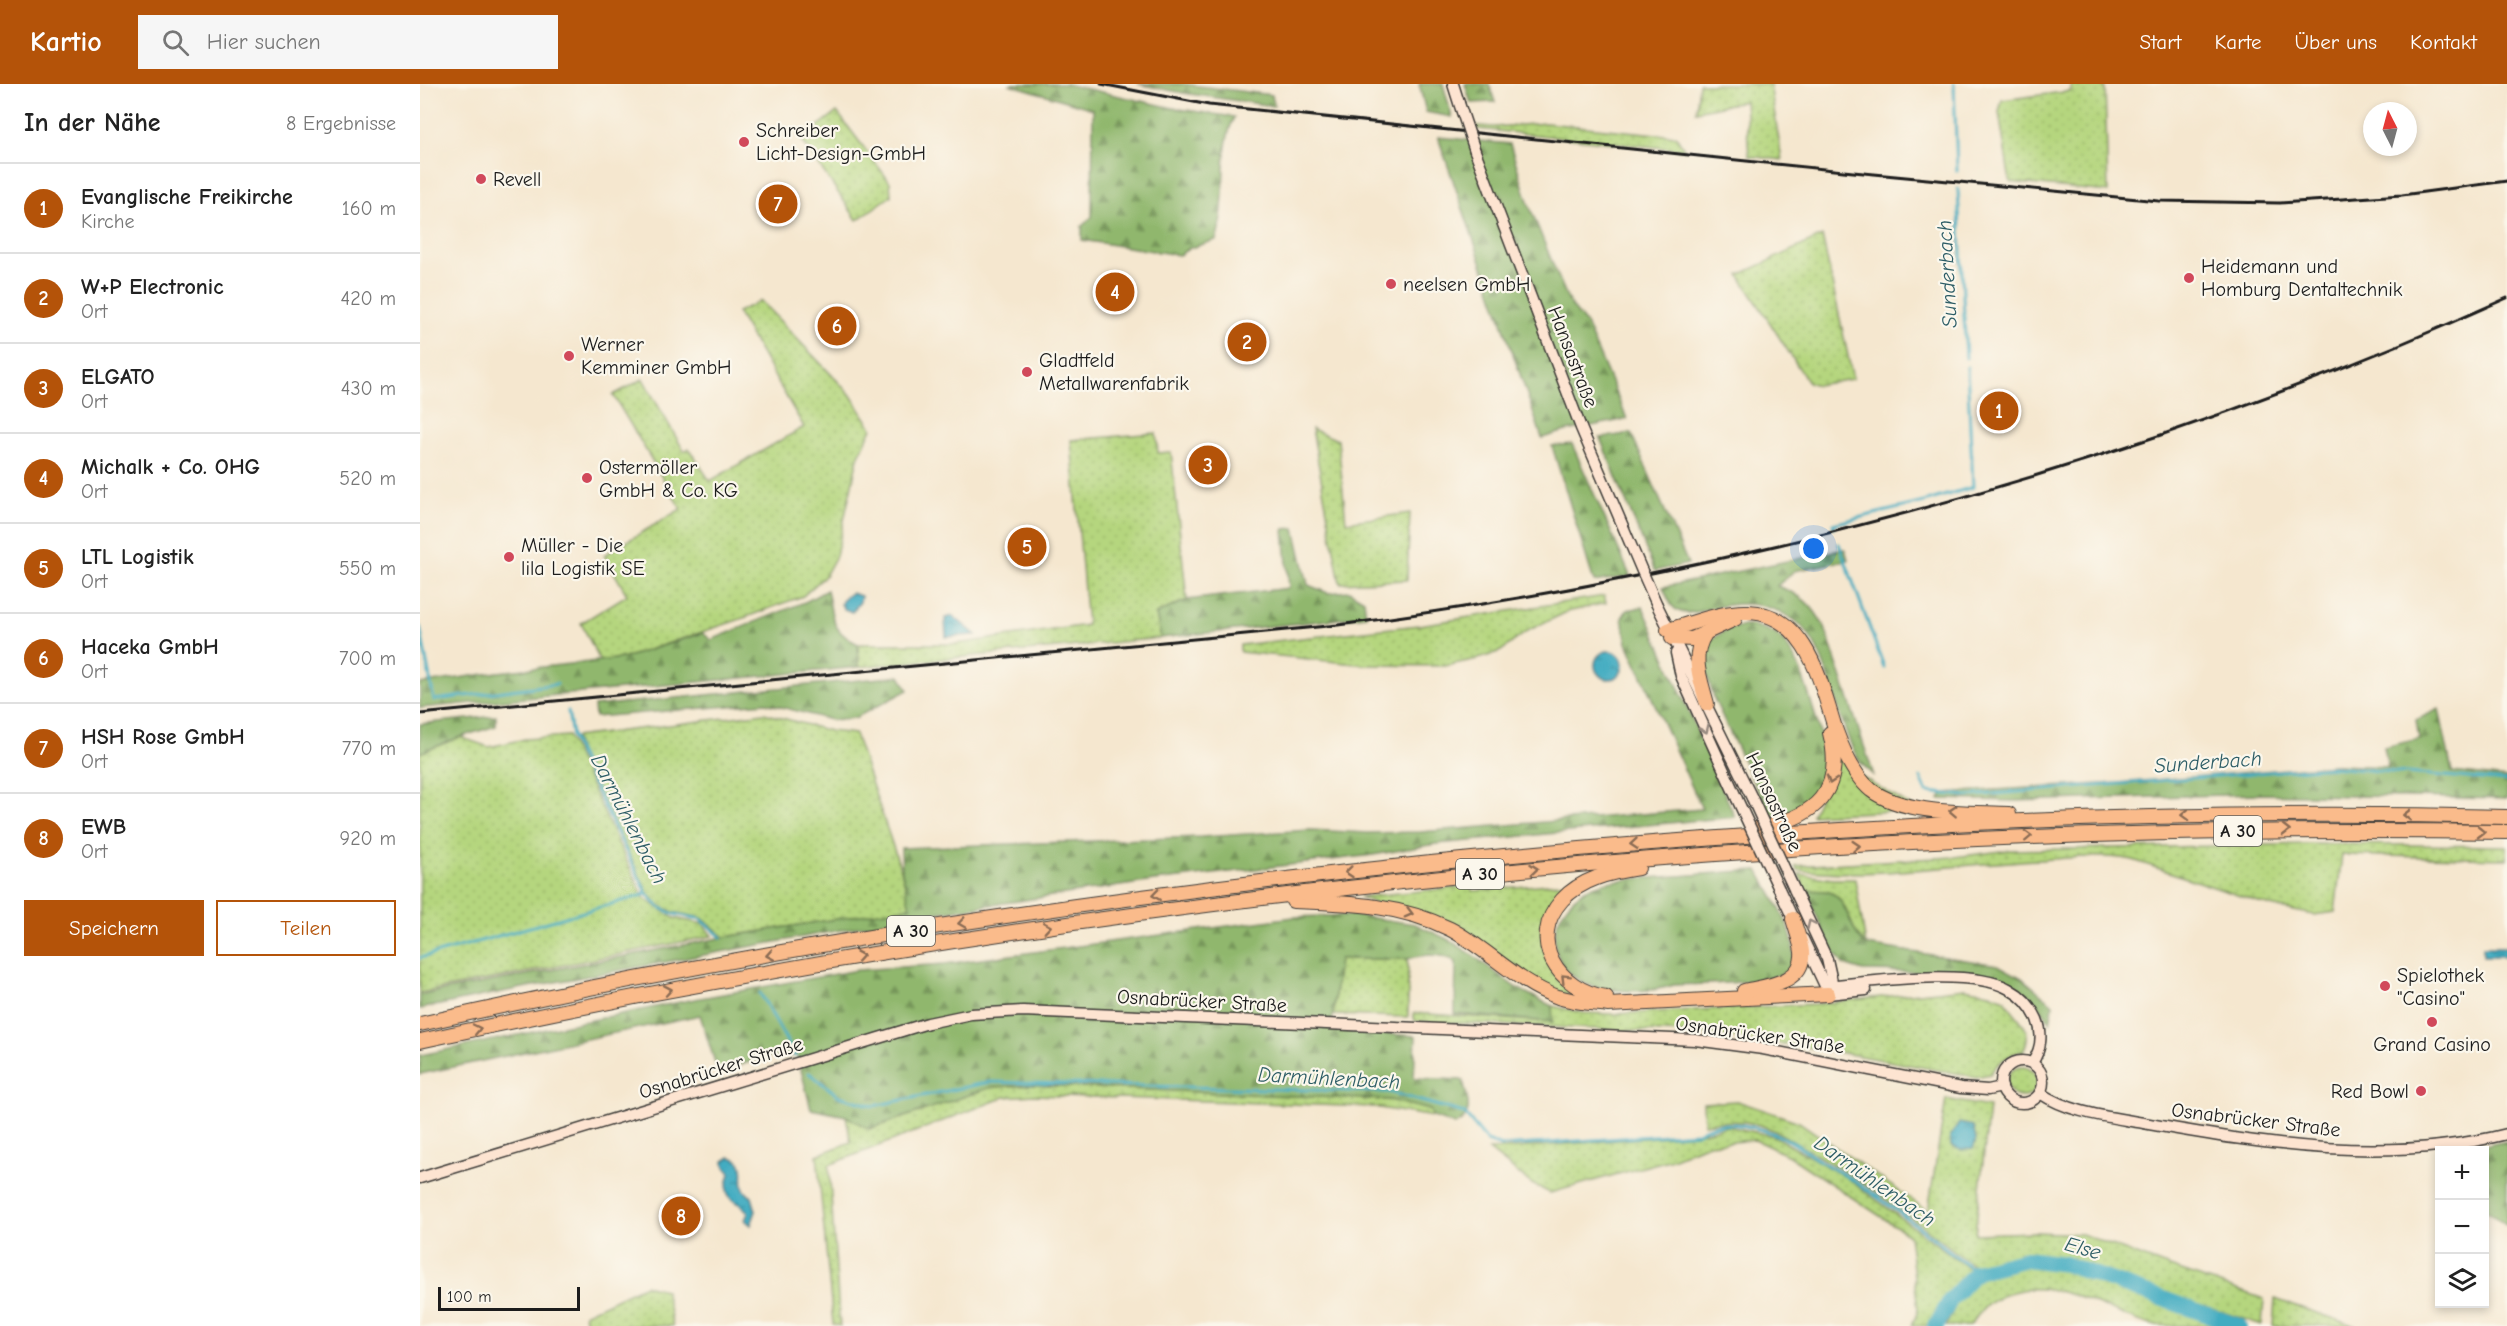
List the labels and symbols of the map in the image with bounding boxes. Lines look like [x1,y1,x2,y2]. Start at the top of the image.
north arrow [2363,102,2417,156]
place label: Schreiber Licht-Design-GmbH [756,119,926,165]
marker: Schreiber Licht-Design-GmbH [737,135,751,149]
place label: Revell [493,168,541,191]
marker: Revell [474,172,488,186]
pin: 7 [758,182,798,226]
water label: Sunderbach [1932,220,1962,328]
place label: Heidemann und Homburg Dentaltechnik [2201,255,2403,301]
pin: 4 [1096,270,1134,314]
marker: Heidemann und Homburg Dentaltechnik [2182,271,2196,285]
place label: neelsen GmbH [1403,273,1531,296]
marker: neelsen GmbH [1384,277,1398,291]
street label: Hansastraße [1543,303,1603,411]
pin: 6 [818,304,856,348]
pin: 2 [1228,320,1266,364]
place label: Werner Kemminer GmbH [581,333,732,379]
marker: Werner Kemminer GmbH [562,349,576,363]
place label: Gladtfeld Metallwarenfabrik [1039,349,1189,395]
marker: Gladtfeld Metallwarenfabrik [1020,365,1034,379]
pin: 1 [1980,388,2018,434]
pin: 3 [1188,442,1228,488]
place label: Ostermöller GmbH & Co. KG [599,456,738,502]
marker: Ostermöller GmbH & Co. KG [580,471,594,485]
pin: 5 [1008,524,1046,570]
place label: Müller - Die lila Logistik SE [521,534,645,580]
your location [1799,534,1828,563]
marker: Müller - Die lila Logistik SE [502,550,516,564]
one-way arrow [1698,722,1710,733]
water label: Sunderbach [2153,746,2263,778]
street label: Hansastraße [1741,749,1807,855]
water label: Darmühlenbach [586,750,672,888]
one-way arrow [1825,774,1838,785]
one-way arrow [1948,805,1957,818]
one-way arrow [2180,809,2189,821]
one-way arrow [2402,809,2411,821]
road number: A 30 [2214,816,2262,846]
one-way arrow [2281,824,2290,836]
one-way arrow [2476,826,2485,838]
one-way arrow [2023,830,2032,843]
one-way arrow [1629,837,1638,850]
one-way arrow [1851,839,1860,852]
road number: A 30 [1456,859,1504,889]
one-way arrow [1530,863,1539,876]
one-way arrow [1345,865,1354,878]
one-way arrow [1151,889,1160,901]
one-way arrow [1404,905,1414,918]
road number: A 30 [887,916,935,946]
one-way arrow [958,916,967,928]
one-way arrow [1807,919,1819,930]
one-way arrow [1043,921,1052,933]
one-way arrow [765,948,775,961]
one-way arrow [855,950,865,963]
place label: Spielothek "Casino" [2397,964,2484,1010]
one-way arrow [1562,975,1573,986]
marker: Spielothek "Casino" [2378,979,2392,993]
one-way arrow [663,984,673,997]
street label: Osnabrücker Straße [1116,985,1288,1017]
street label: Osnabrücker Straße [1674,1012,1846,1058]
marker: Grand Casino [2425,1015,2439,1029]
one-way arrow [472,1023,482,1036]
street label: Osnabrücker Straße [636,1032,806,1104]
place label: Grand Casino [2373,1033,2491,1056]
water label: Darmühlenbach [1257,1062,1401,1094]
place label: Red Bowl [2331,1080,2409,1103]
marker: Red Bowl [2414,1084,2428,1098]
street label: Osnabrücker Straße [2170,1098,2342,1142]
water label: Darmühlenbach [1810,1130,1940,1232]
pin: 8 [662,1194,700,1238]
water label: Else [2062,1231,2104,1265]
scale bar [438,1284,580,1312]

